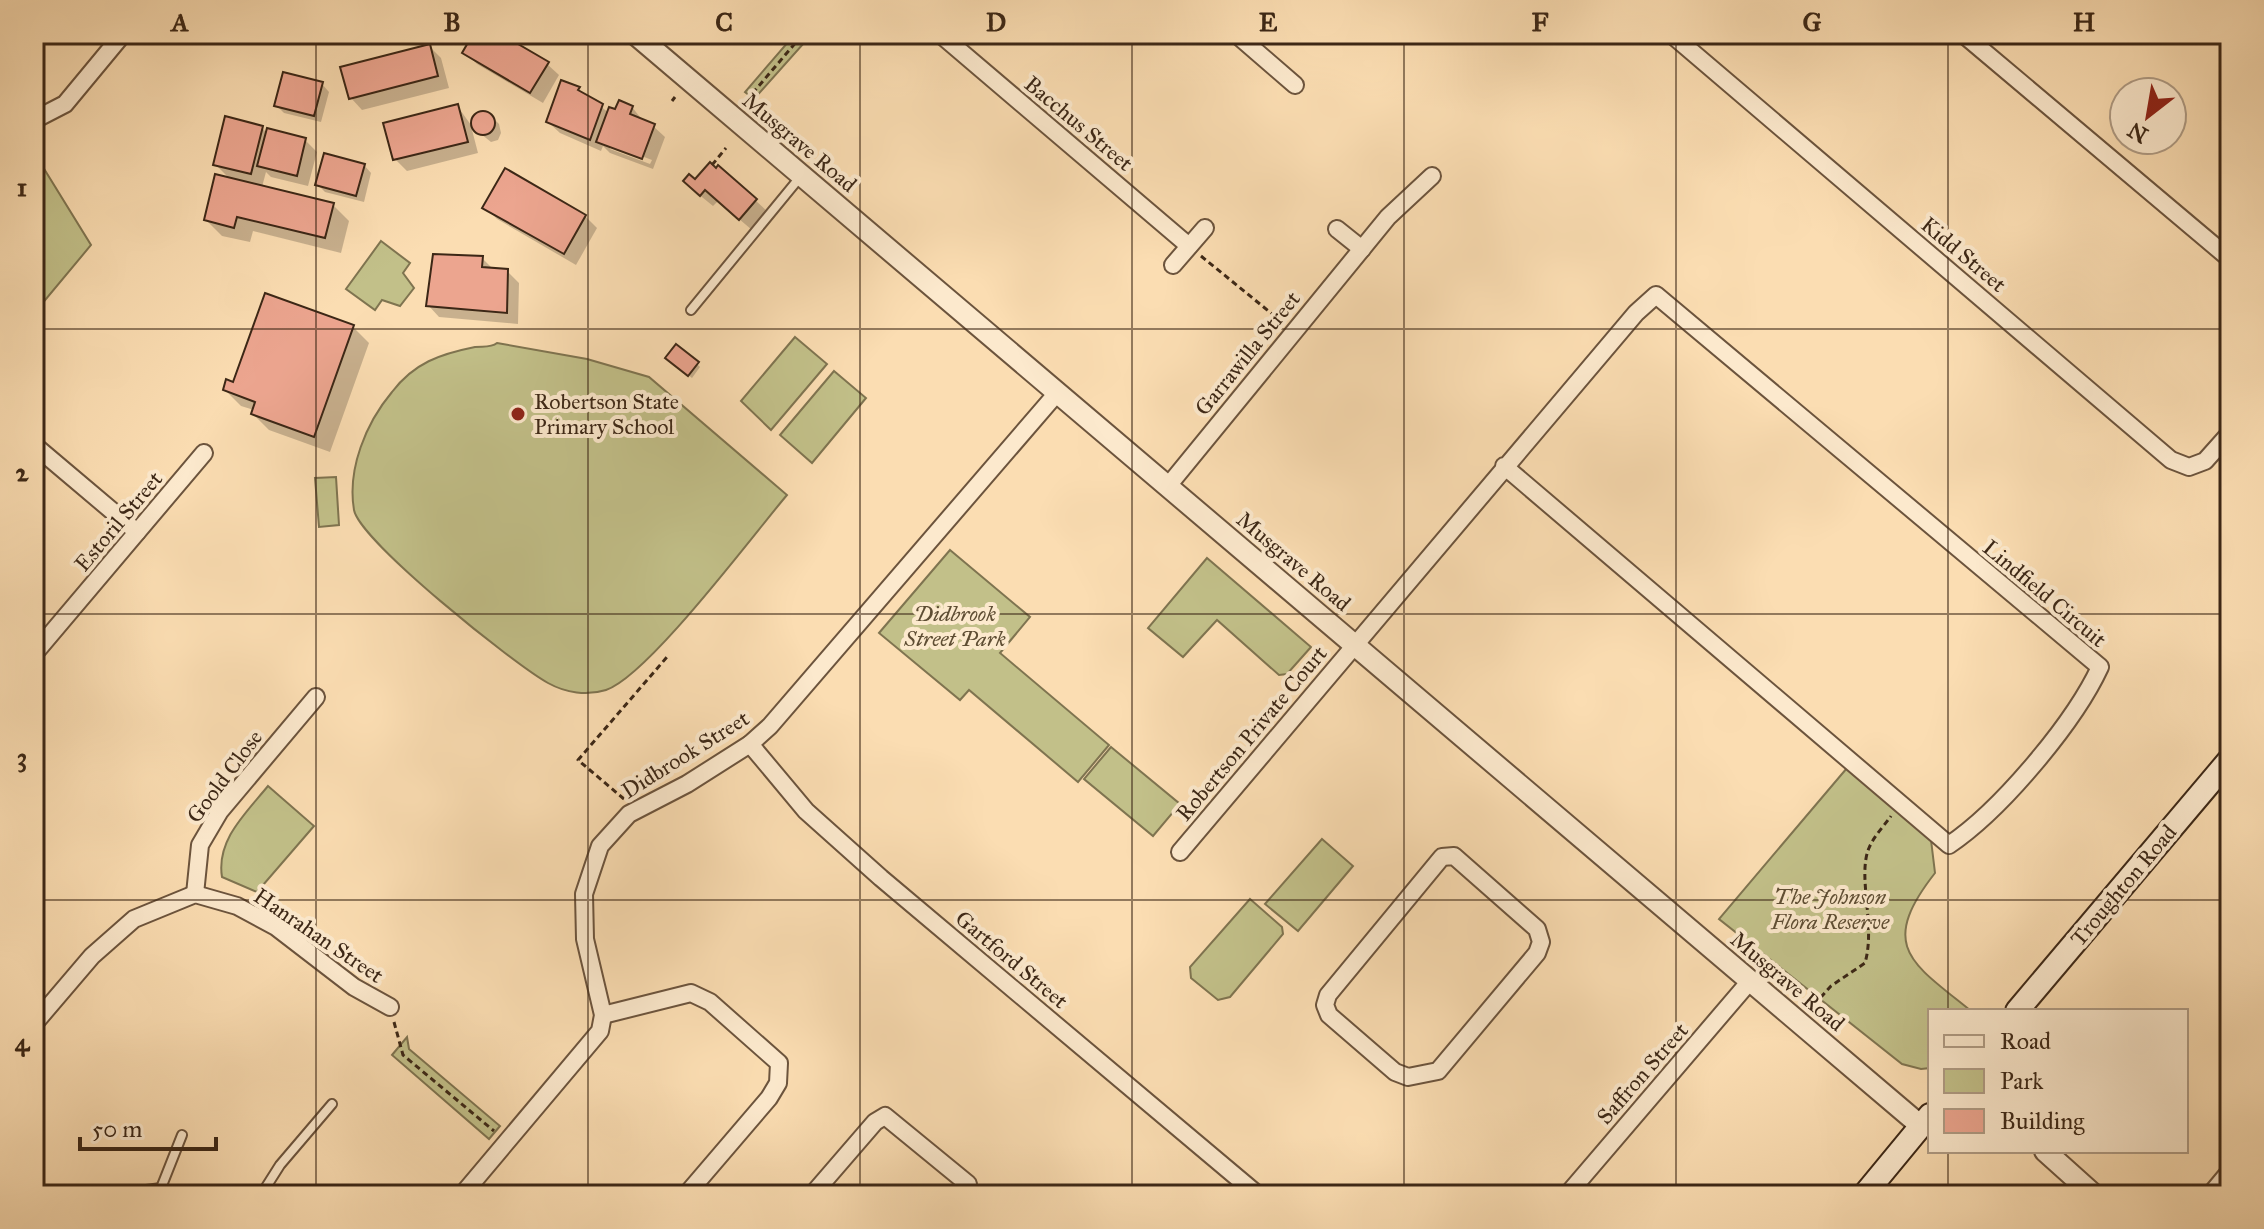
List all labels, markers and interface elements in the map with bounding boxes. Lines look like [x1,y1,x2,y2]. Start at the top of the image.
text: A [169,6,189,38]
text: B [443,6,461,38]
text: C [715,6,733,38]
text: D [986,6,1006,38]
text: E [1259,6,1278,38]
text: F [1532,6,1549,38]
text: G [1802,6,1822,38]
text: H [2073,6,2096,38]
street label: Bacchus Street [1019,70,1139,177]
north arrow [2108,76,2188,156]
street label: Musgrave Road [737,87,862,198]
text: N [2123,116,2153,149]
text: 1 [17,171,27,203]
street label: Kidd Street [1916,211,2012,298]
street label: Garrawilla Street [1189,286,1306,421]
place label: Robertson State Primary School [534,388,679,440]
marker: Robertson State Primary School [509,405,527,423]
text: 2 [16,456,30,488]
street label: Estoril Street [69,466,168,577]
street label: Musgrave Road [1231,506,1356,617]
street label: Lindfield Circuit [1977,534,2112,653]
park label: Didbrook Street Park [903,600,1006,652]
street label: Robertson Private Court [1170,640,1333,826]
street label: Didbrook Street [617,704,754,804]
street label: Goold Close [181,724,268,828]
text: 3 [17,741,27,773]
street label: Troughton Road [2065,819,2182,952]
street label: Hanrahan Street [249,882,389,989]
park label: The Johnson Flora Reserve [1770,883,1890,935]
street label: Gartford Street [950,905,1074,1014]
street label: Musgrave Road [1725,926,1850,1037]
legend [1928,1009,2188,1153]
street label: Saffron Street [1591,1017,1694,1130]
text: 4 [15,1026,31,1058]
text: Road [2000,1026,2051,1056]
text: Park [2000,1066,2044,1096]
scale bar [80,1101,216,1151]
text: Building [2000,1106,2085,1136]
text: 50 m [92,1114,142,1144]

